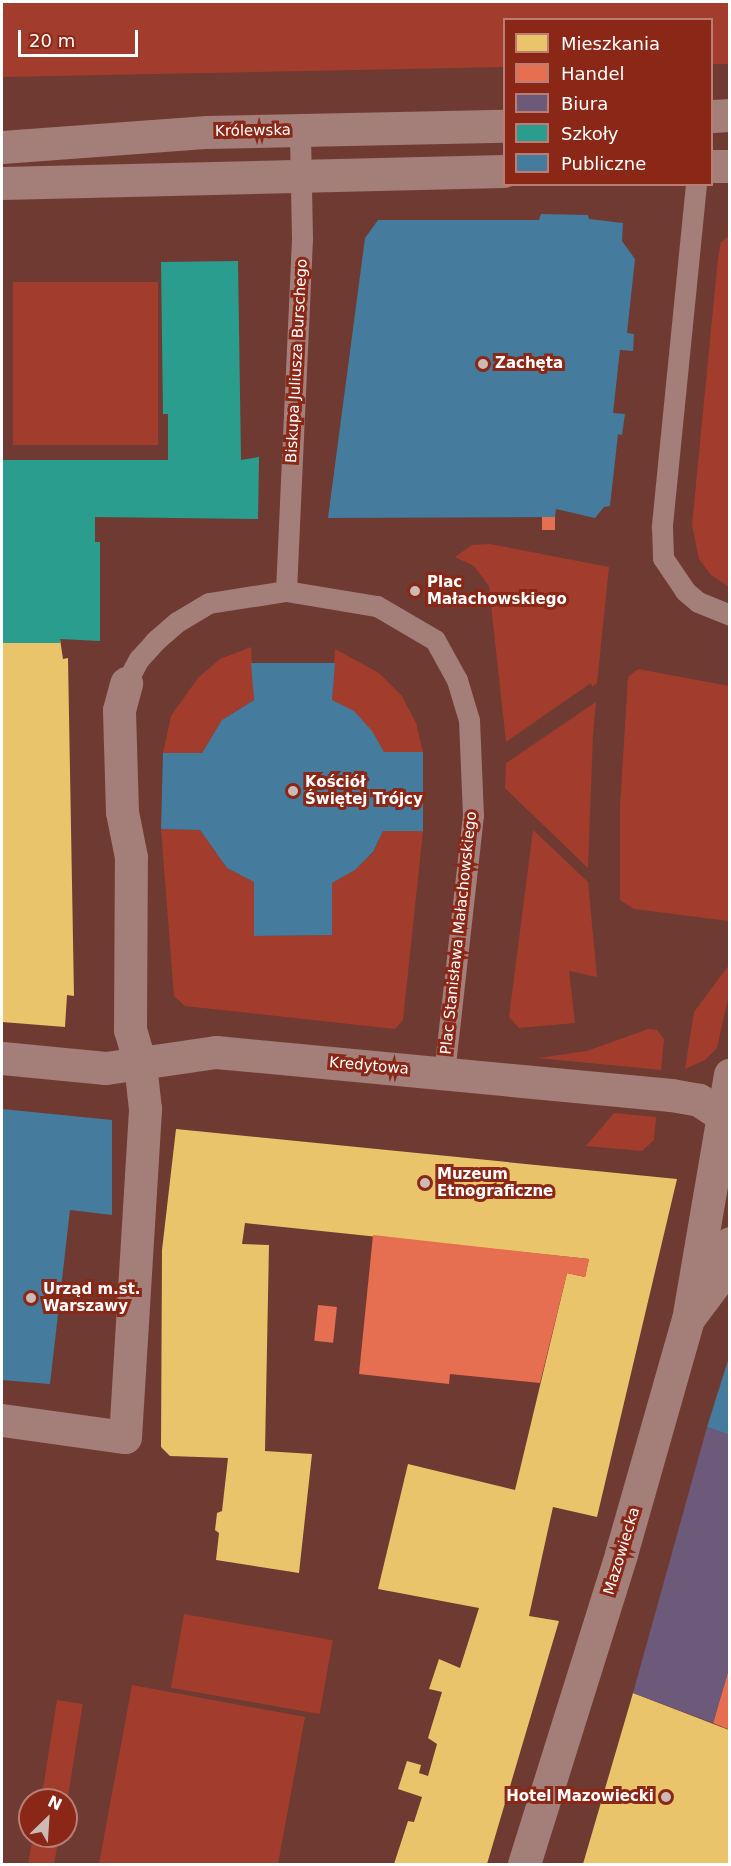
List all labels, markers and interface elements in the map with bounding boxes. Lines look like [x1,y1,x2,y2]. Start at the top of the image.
scale bar [21,18,141,56]
legend [503,18,713,186]
text: 20 m [29,30,75,51]
text: Mieszkania [561,33,660,54]
text: Handel [561,63,624,84]
text: Biura [561,93,608,114]
street label: Królewska [215,121,291,141]
text: Szkoły [561,123,618,144]
text: Publiczne [561,153,646,174]
street label: Biskupa Juliusza Burschego [283,258,311,464]
place label: Zachęta [495,355,563,373]
marker: Zachęta [476,357,490,371]
place label: Plac Małachowskiego [427,573,567,608]
marker: Plac Małachowskiego [408,584,422,598]
place label: Kościół Świętej Trójcy [305,773,423,808]
marker: Kościół Świętej Trójcy [286,784,300,798]
street label: Plac Stanisława Małachowskiego [437,810,481,1056]
street label: Kredytowa [328,1054,410,1078]
place label: Muzeum Etnograficzne [437,1165,553,1200]
marker: Muzeum Etnograficzne [418,1176,432,1190]
place label: Urząd m.st. Warszawy [43,1280,141,1315]
marker: Urząd m.st. Warszawy [24,1291,38,1305]
street label: Mazowiecka [600,1505,644,1597]
north arrow [18,1788,78,1848]
place label: Hotel Mazowiecki [506,1788,654,1806]
marker: Hotel Mazowiecki [659,1790,673,1804]
text: N [45,1792,65,1814]

